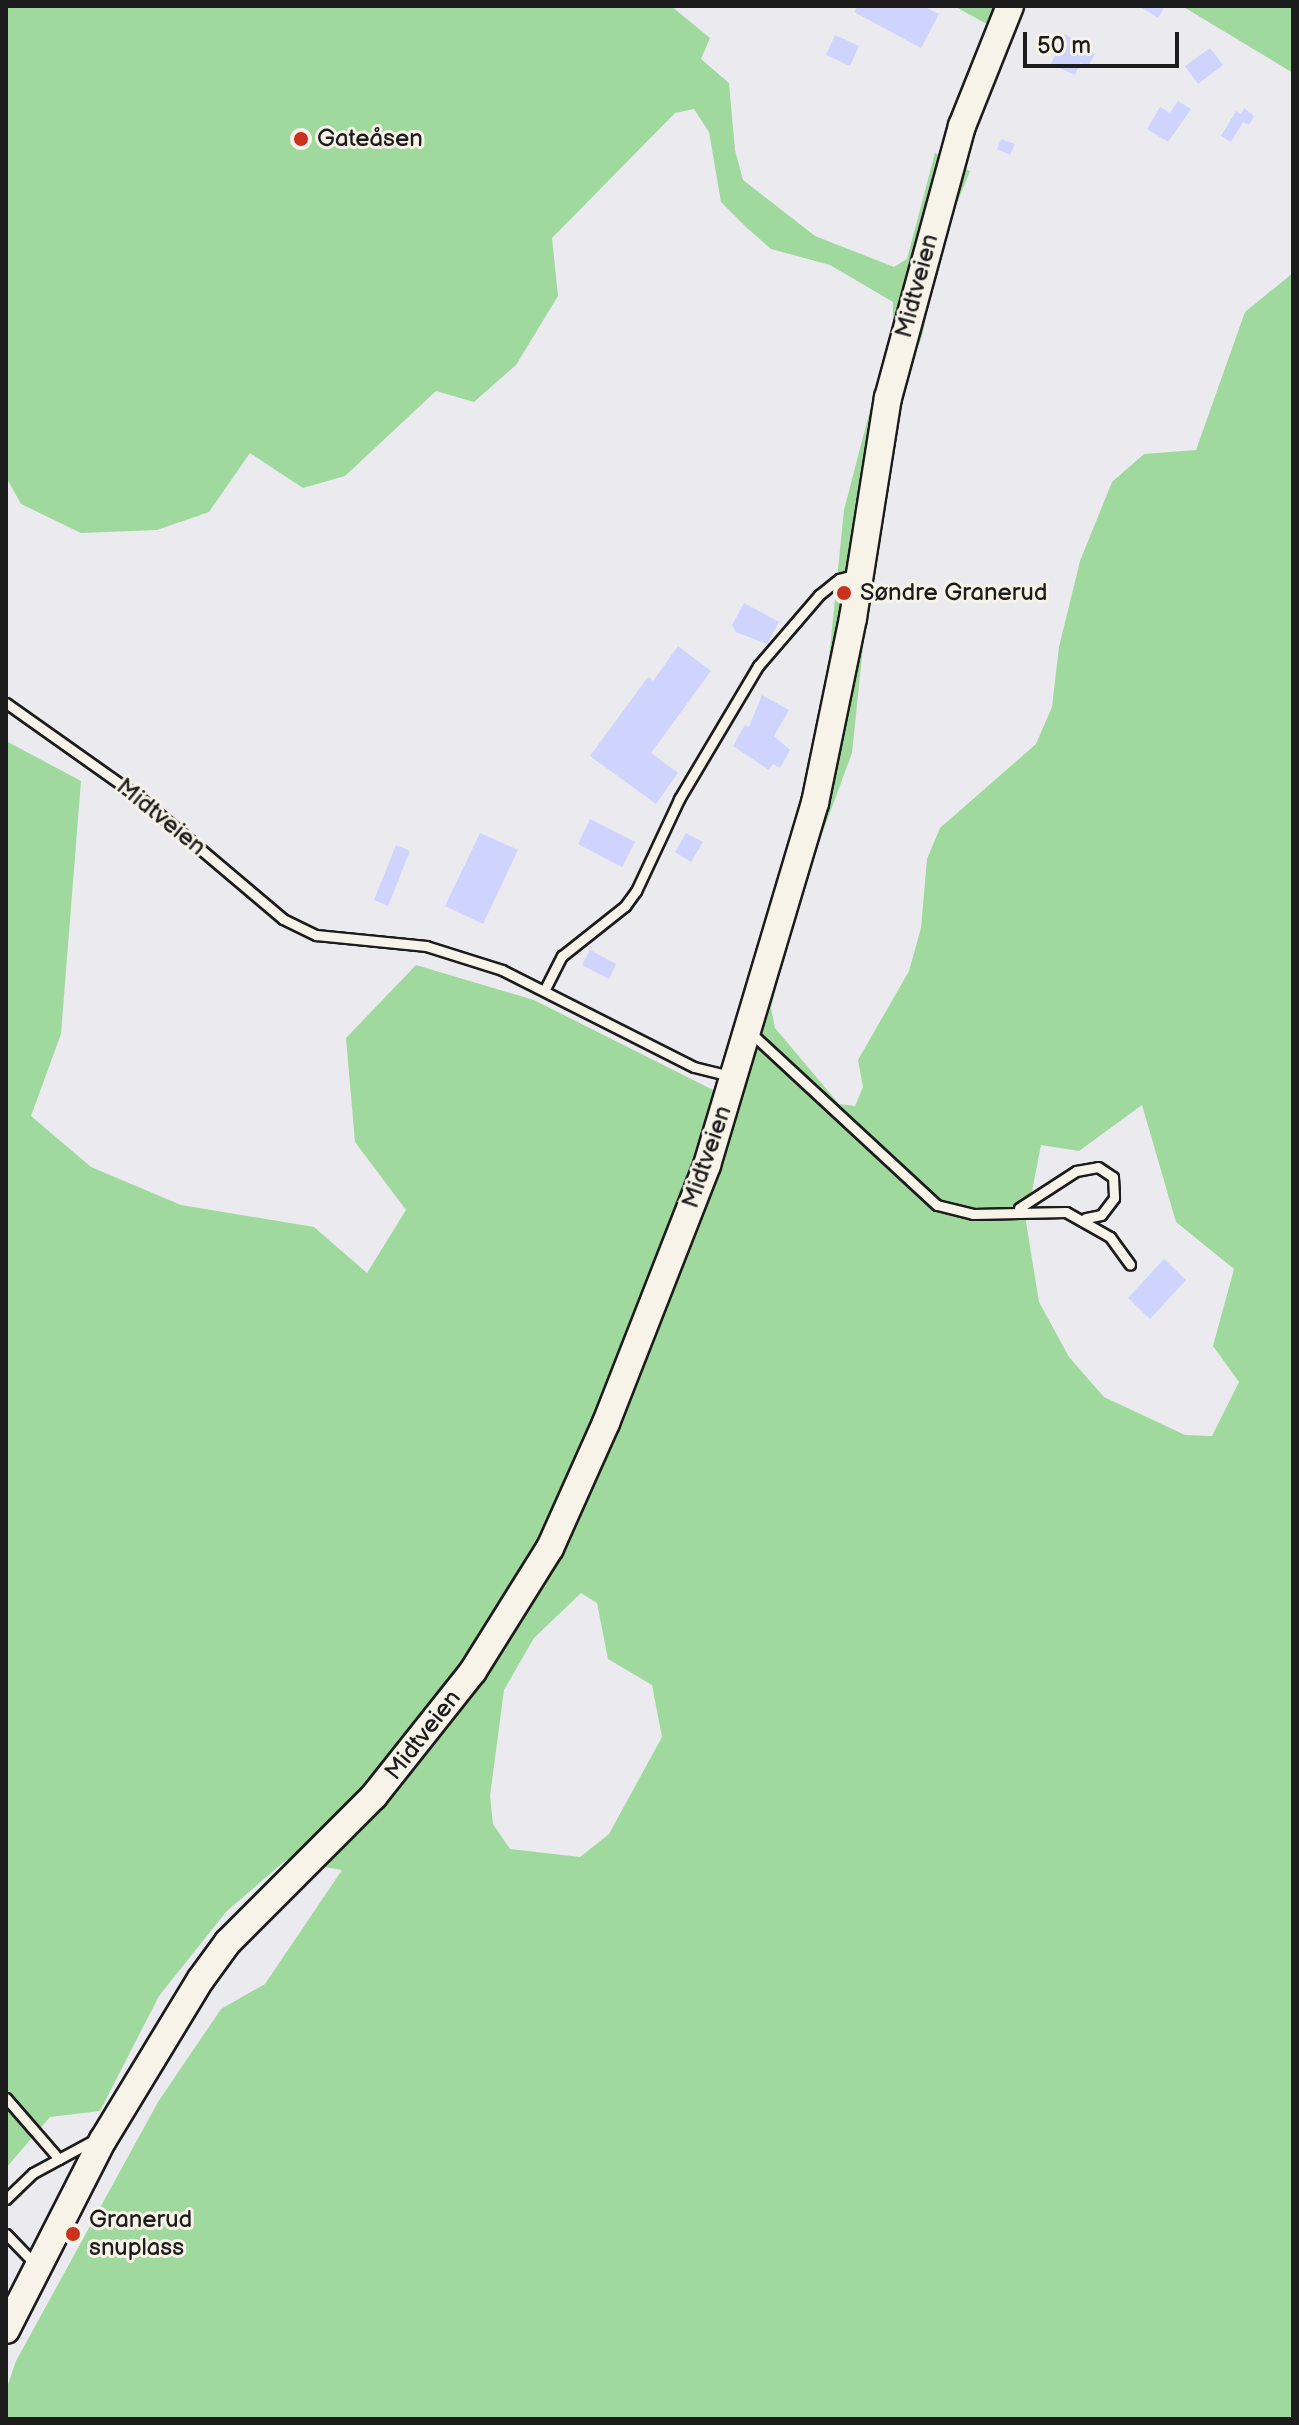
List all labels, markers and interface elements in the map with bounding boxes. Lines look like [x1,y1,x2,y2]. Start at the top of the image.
scale bar [1027,16,1183,66]
text: 50 m [1037,31,1091,60]
place label: Gateåsen [317,125,423,153]
marker: Gateåsen [292,130,310,148]
street label: Midtveien [889,231,945,341]
place label: Søndre Granerud [860,579,1048,607]
marker: Søndre Granerud [835,584,853,602]
street label: Midtveien [111,772,211,862]
street label: Midtveien [676,1102,738,1212]
street label: Midtveien [379,1684,467,1786]
place label: Granerud snuplass [89,2206,192,2262]
marker: Granerud snuplass [64,2225,82,2243]

